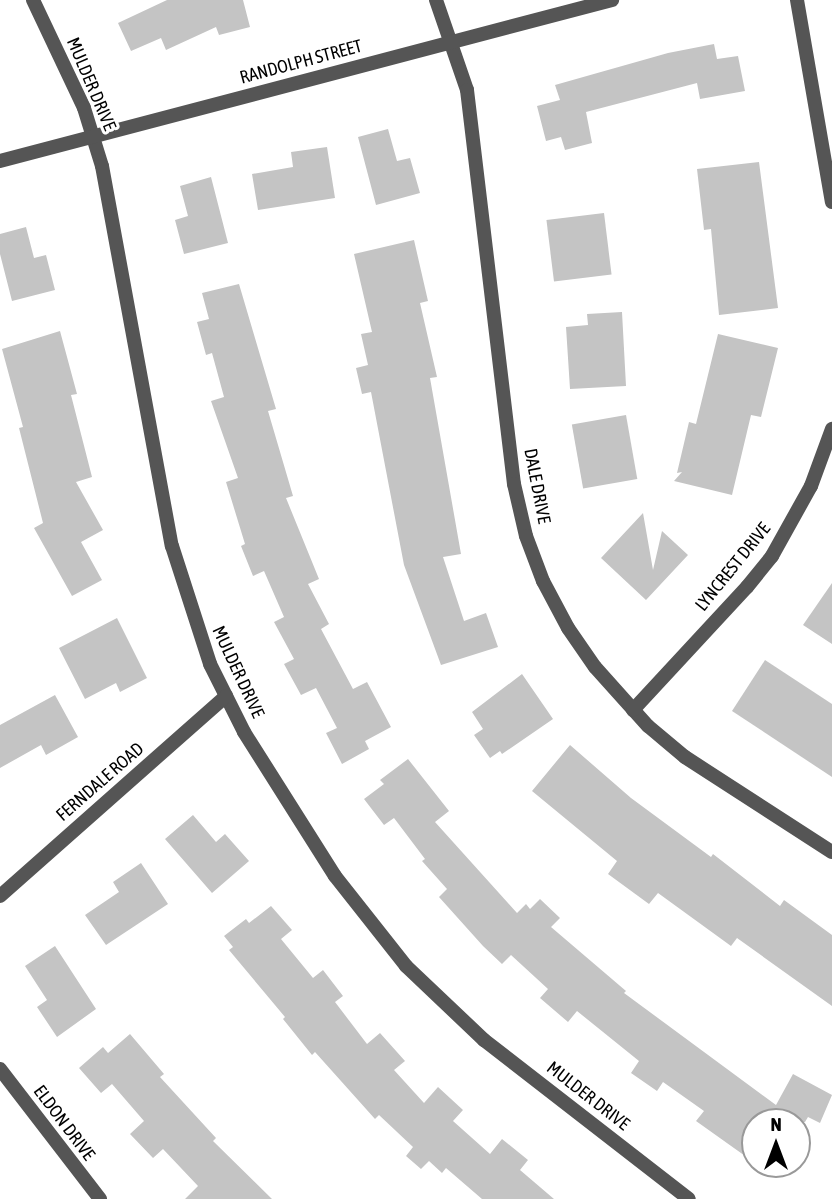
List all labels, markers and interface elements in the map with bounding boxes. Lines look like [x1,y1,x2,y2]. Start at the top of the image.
street label: MULDER DRIVE [62,34,120,134]
street label: RANDOLPH STREET [238,35,364,89]
street label: DALE DRIVE [519,447,555,525]
street label: LYNCREST DRIVE [691,519,775,615]
street label: MULDER DRIVE [207,623,269,721]
street label: FERNDALE ROAD [52,738,148,826]
street label: MULDER DRIVE [542,1057,634,1135]
street label: ELDON DRIVE [29,1081,99,1165]
north arrow [741,1108,811,1178]
text: N [770,1113,782,1135]

